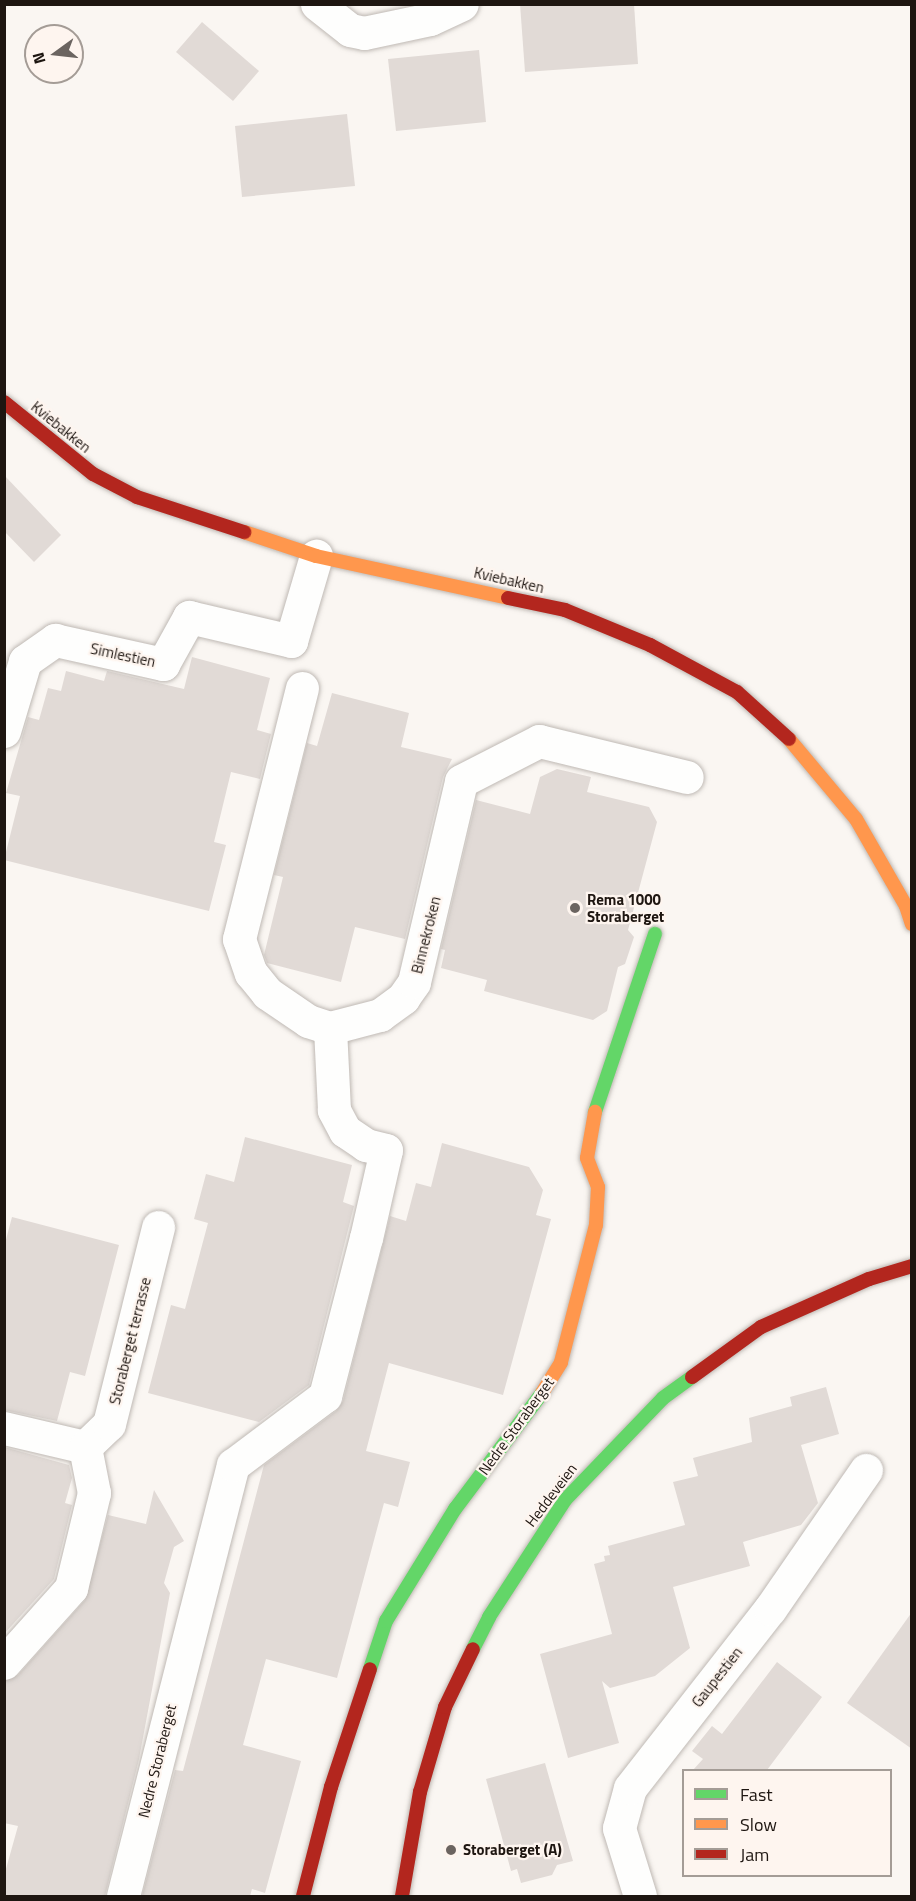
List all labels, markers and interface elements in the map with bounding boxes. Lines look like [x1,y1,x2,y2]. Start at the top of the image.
north arrow [24,24,84,84]
text: N [26,50,52,67]
street label: Kviebakken [28,398,94,456]
street label: Kviebakken [472,563,546,597]
street label: Simlestien [89,639,157,671]
place label: Rema 1000 Storaberget [587,890,664,925]
street label: Binnekroken [408,895,444,975]
marker: Rema 1000 Storaberget [568,901,582,915]
street label: Storaberget terrasse [105,1276,155,1406]
street label: Nedre Storaberget [475,1374,557,1478]
street label: Heddeveien [521,1460,581,1530]
street label: Gaupestien [688,1643,746,1711]
street label: Nedre Storaberget [134,1702,180,1820]
legend [682,1769,892,1877]
text: Fast [740,1781,773,1808]
text: Slow [740,1811,777,1838]
place label: Storaberget (A) [463,1841,562,1859]
text: Jam [740,1841,769,1868]
marker: Storaberget (A) [444,1843,458,1857]

